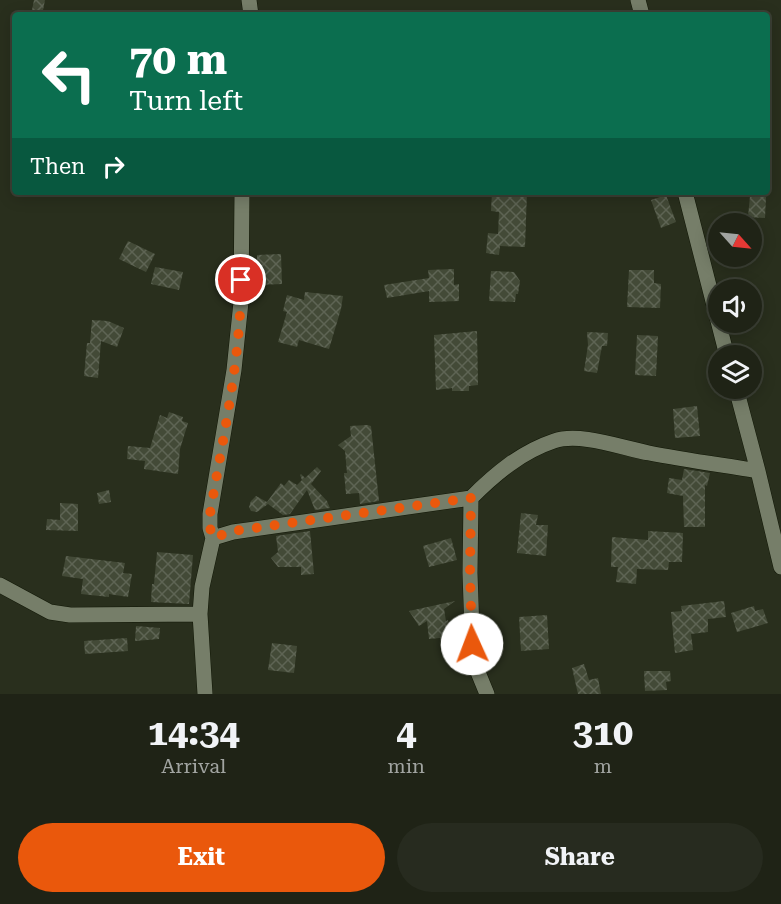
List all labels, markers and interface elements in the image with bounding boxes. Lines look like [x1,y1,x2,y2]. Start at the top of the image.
text: 70 m [129,35,227,84]
icon: left [30,36,108,114]
text: Turn left [129,85,243,117]
icon: right [97,150,130,183]
text: Then [30,154,85,179]
north arrow [708,213,762,267]
map controls [708,213,762,399]
pin [215,254,266,305]
icon: arrive [224,263,257,296]
button: sound [708,279,762,333]
button: layers [708,345,762,399]
position arrow [440,612,504,676]
text: 14:34 [148,712,240,754]
text: 4 [396,712,416,754]
text: 310 [573,712,633,754]
text: Arrival [161,754,226,778]
text: min [387,754,425,778]
text: m [594,754,612,778]
button: Exit [18,823,385,892]
button: Share [397,823,763,892]

